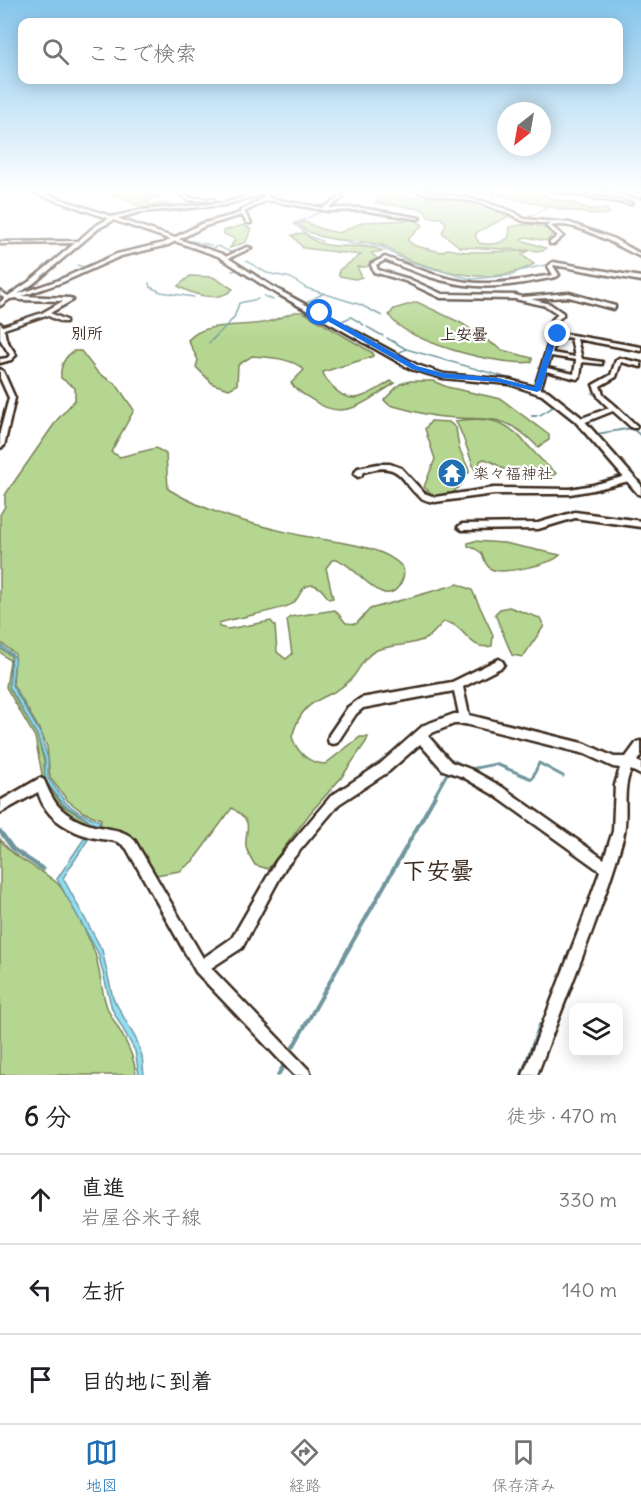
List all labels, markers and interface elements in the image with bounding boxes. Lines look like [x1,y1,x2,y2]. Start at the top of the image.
search box [18,18,623,84]
icon: search [39,35,72,68]
text: ここで検索 [87,39,197,67]
north arrow [497,102,551,156]
route start [306,299,332,325]
route end [544,320,570,346]
district label: 別所 [71,323,103,343]
district label: 上安曇 [440,324,488,344]
temple icon: 楽々福神社 [436,457,468,489]
place label: 楽々福神社 [473,463,553,483]
district label: 下安曇 [402,855,474,885]
map controls [569,1003,623,1057]
button: layers [569,1003,623,1057]
text: 6 分 [24,1100,71,1133]
text: 徒歩 · 470 m [506,1103,617,1128]
text: 直進 [81,1173,125,1201]
icon: ahead [24,1183,57,1216]
text: 330 m [559,1187,617,1212]
text: 岩屋谷米子線 [81,1204,201,1229]
icon: left [24,1273,57,1306]
text: 左折 [81,1277,125,1305]
text: 140 m [562,1277,617,1302]
icon: arrive [24,1363,57,1396]
text: 目的地に到着 [81,1367,213,1395]
tab: 地図 [85,1436,118,1496]
tab: 経路 [288,1436,321,1496]
tab: 保存済み [492,1436,556,1496]

